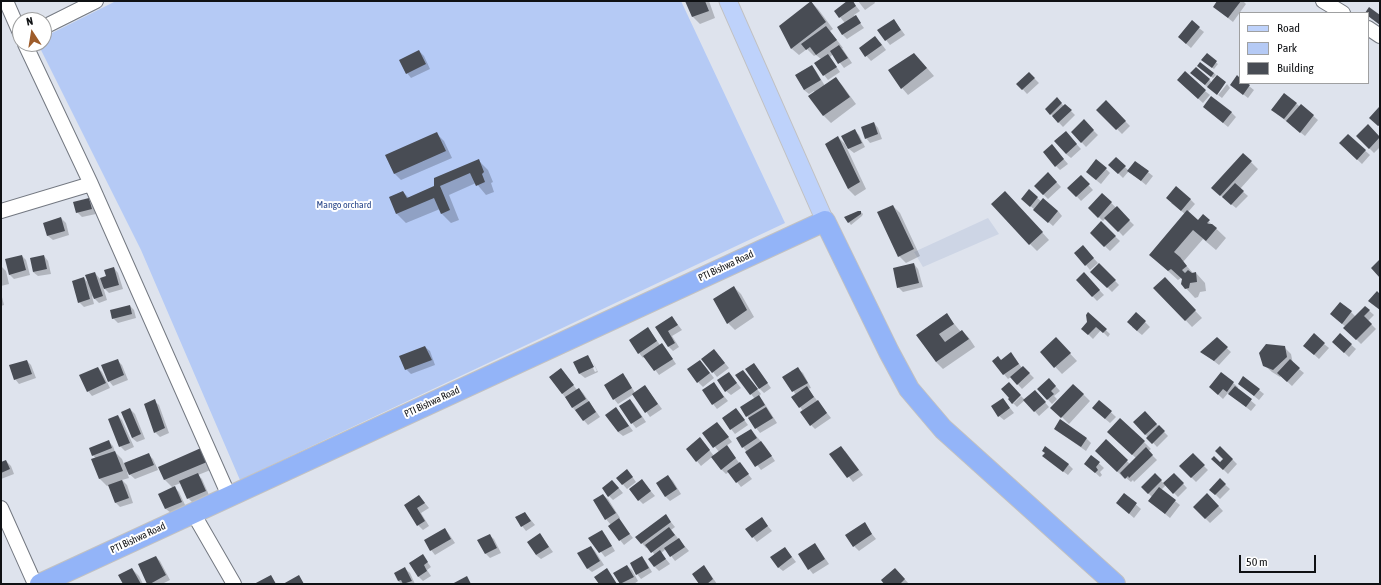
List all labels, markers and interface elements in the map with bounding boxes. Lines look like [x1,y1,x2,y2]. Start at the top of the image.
north arrow [12,12,52,52]
legend [1239,12,1369,84]
text: N [25,15,34,28]
text: Road [1277,21,1300,35]
text: Park [1277,41,1297,55]
text: Building [1277,61,1314,75]
park label: Mango orchard [317,199,371,211]
street label: PTI Bishwa Road [696,248,756,284]
street label: PTI Bishwa Road [402,384,462,420]
street label: PTI Bishwa Road [108,520,168,556]
scale bar [1241,547,1318,573]
text: 50 m [1246,555,1268,569]

